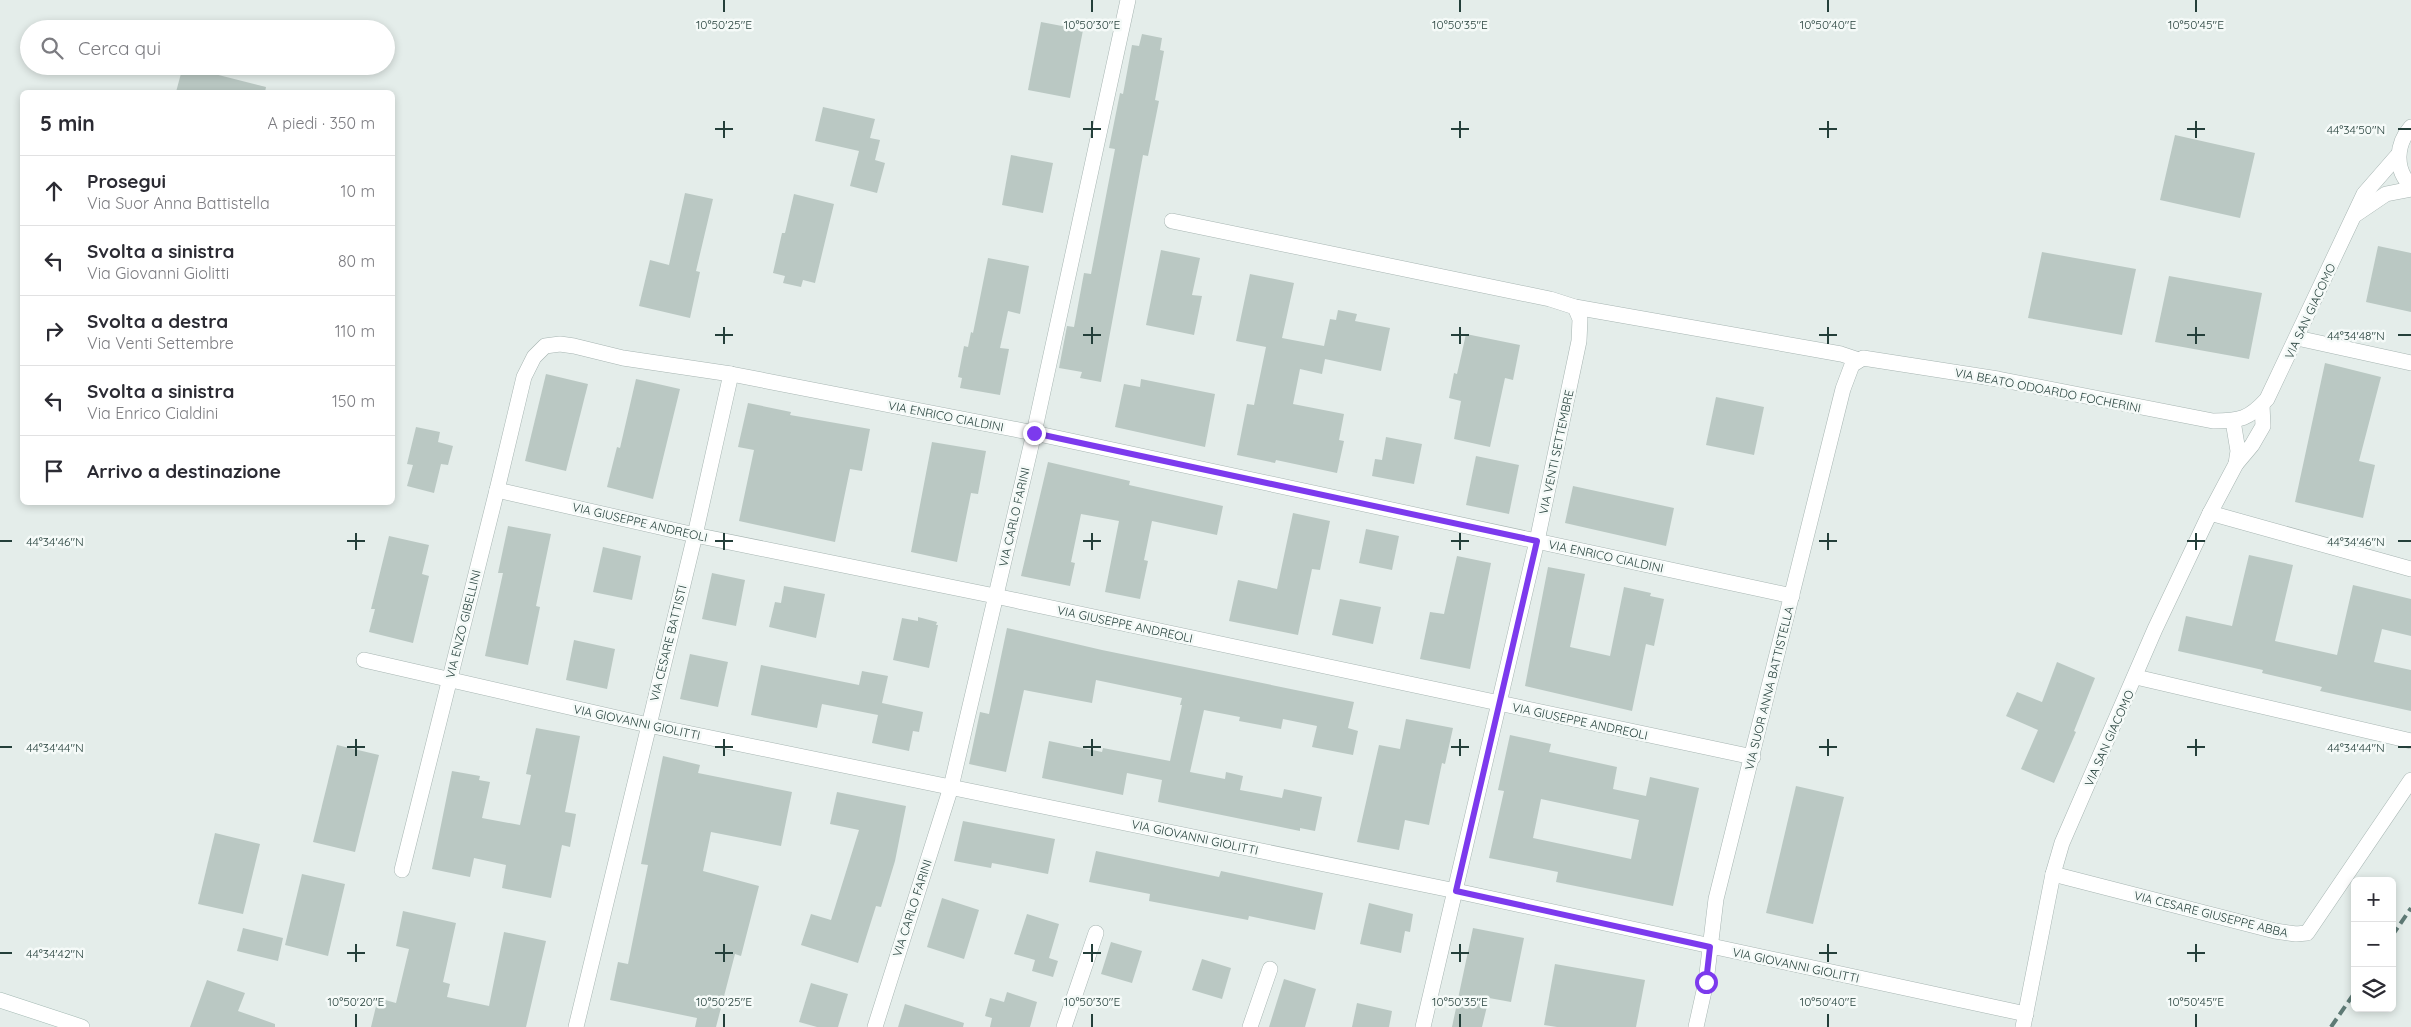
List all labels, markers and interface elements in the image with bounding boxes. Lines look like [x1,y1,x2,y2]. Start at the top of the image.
text: 10°50'25"E [696,17,752,32]
text: 10°50'30"E [1064,17,1120,32]
text: 10°50'35"E [1432,17,1488,32]
text: 10°50'40"E [1800,17,1856,32]
text: 10°50'45"E [2168,17,2224,32]
search box [20,20,395,75]
icon: search [38,34,66,62]
text: Cerca qui [78,36,161,60]
text: 5 min [40,110,95,136]
text: A piedi · 350 m [268,113,375,133]
text: 44°34'50"N [2327,122,2385,137]
text: Prosegui [87,169,166,193]
icon: ahead [40,177,68,205]
text: 10 m [341,181,375,201]
text: Via Suor Anna Battistella [87,193,270,213]
text: Svolta a sinistra [87,239,234,263]
icon: left [40,247,68,275]
text: 80 m [338,251,375,271]
street label: VIA SAN GIACOMO [2281,261,2339,361]
text: Via Giovanni Giolitti [87,263,229,283]
text: Svolta a destra [87,309,228,333]
icon: right [40,317,68,345]
text: 110 m [335,321,375,341]
text: 44°34'48"N [2327,328,2385,343]
text: Via Venti Settembre [87,333,234,353]
street label: VIA BEATO ODOARDO FOCHERINI [1954,365,2142,415]
text: Svolta a sinistra [87,379,234,403]
icon: left [40,387,68,415]
street label: VIA VENTI SETTEMBRE [1535,388,1577,516]
text: 150 m [332,391,375,411]
street label: VIA ENRICO CIALDINI [887,397,1005,435]
text: Via Enrico Cialdini [87,403,218,423]
route end [1023,422,1046,445]
icon: arrive [40,457,68,485]
text: Arrivo a destinazione [87,459,281,483]
street label: VIA CARLO FARINI [995,466,1033,568]
street label: VIA GIUSEPPE ANDREOLI [571,499,709,545]
text: 44°34'46"N [26,534,84,549]
text: 44°34'46"N [2327,534,2385,549]
street label: VIA ENRICO CIALDINI [1547,536,1665,576]
street label: VIA ENZO GIBELLINI [442,568,484,680]
street label: VIA CESARE BATTISTI [646,583,690,703]
street label: VIA GIUSEPPE ANDREOLI [1056,602,1194,646]
street label: VIA SUOR ANNA BATTISTELLA [1741,604,1797,771]
street label: VIA SAN GIACOMO [2081,688,2137,788]
street label: VIA GIUSEPPE ANDREOLI [1511,699,1649,743]
street label: VIA GIOVANNI GIOLITTI [572,701,702,743]
text: 44°34'44"N [26,740,84,755]
text: 44°34'44"N [2327,740,2385,755]
street label: VIA GIOVANNI GIOLITTI [1130,816,1260,858]
street label: VIA CARLO FARINI [889,857,935,959]
map controls [2351,877,2396,1012]
button: + [2351,877,2396,922]
street label: VIA CESARE GIUSEPPE ABBA [2132,888,2290,940]
button: − [2351,922,2396,967]
street label: VIA GIOVANNI GIOLITTI [1731,944,1861,986]
text: 44°34'42"N [26,946,84,961]
button: layers [2351,967,2396,1012]
route start [1695,971,1718,994]
text: 10°50'20"E [328,994,385,1009]
text: 10°50'25"E [696,994,752,1009]
text: 10°50'30"E [1064,994,1120,1009]
text: 10°50'35"E [1432,994,1488,1009]
text: 10°50'40"E [1800,994,1856,1009]
text: 10°50'45"E [2168,994,2224,1009]

